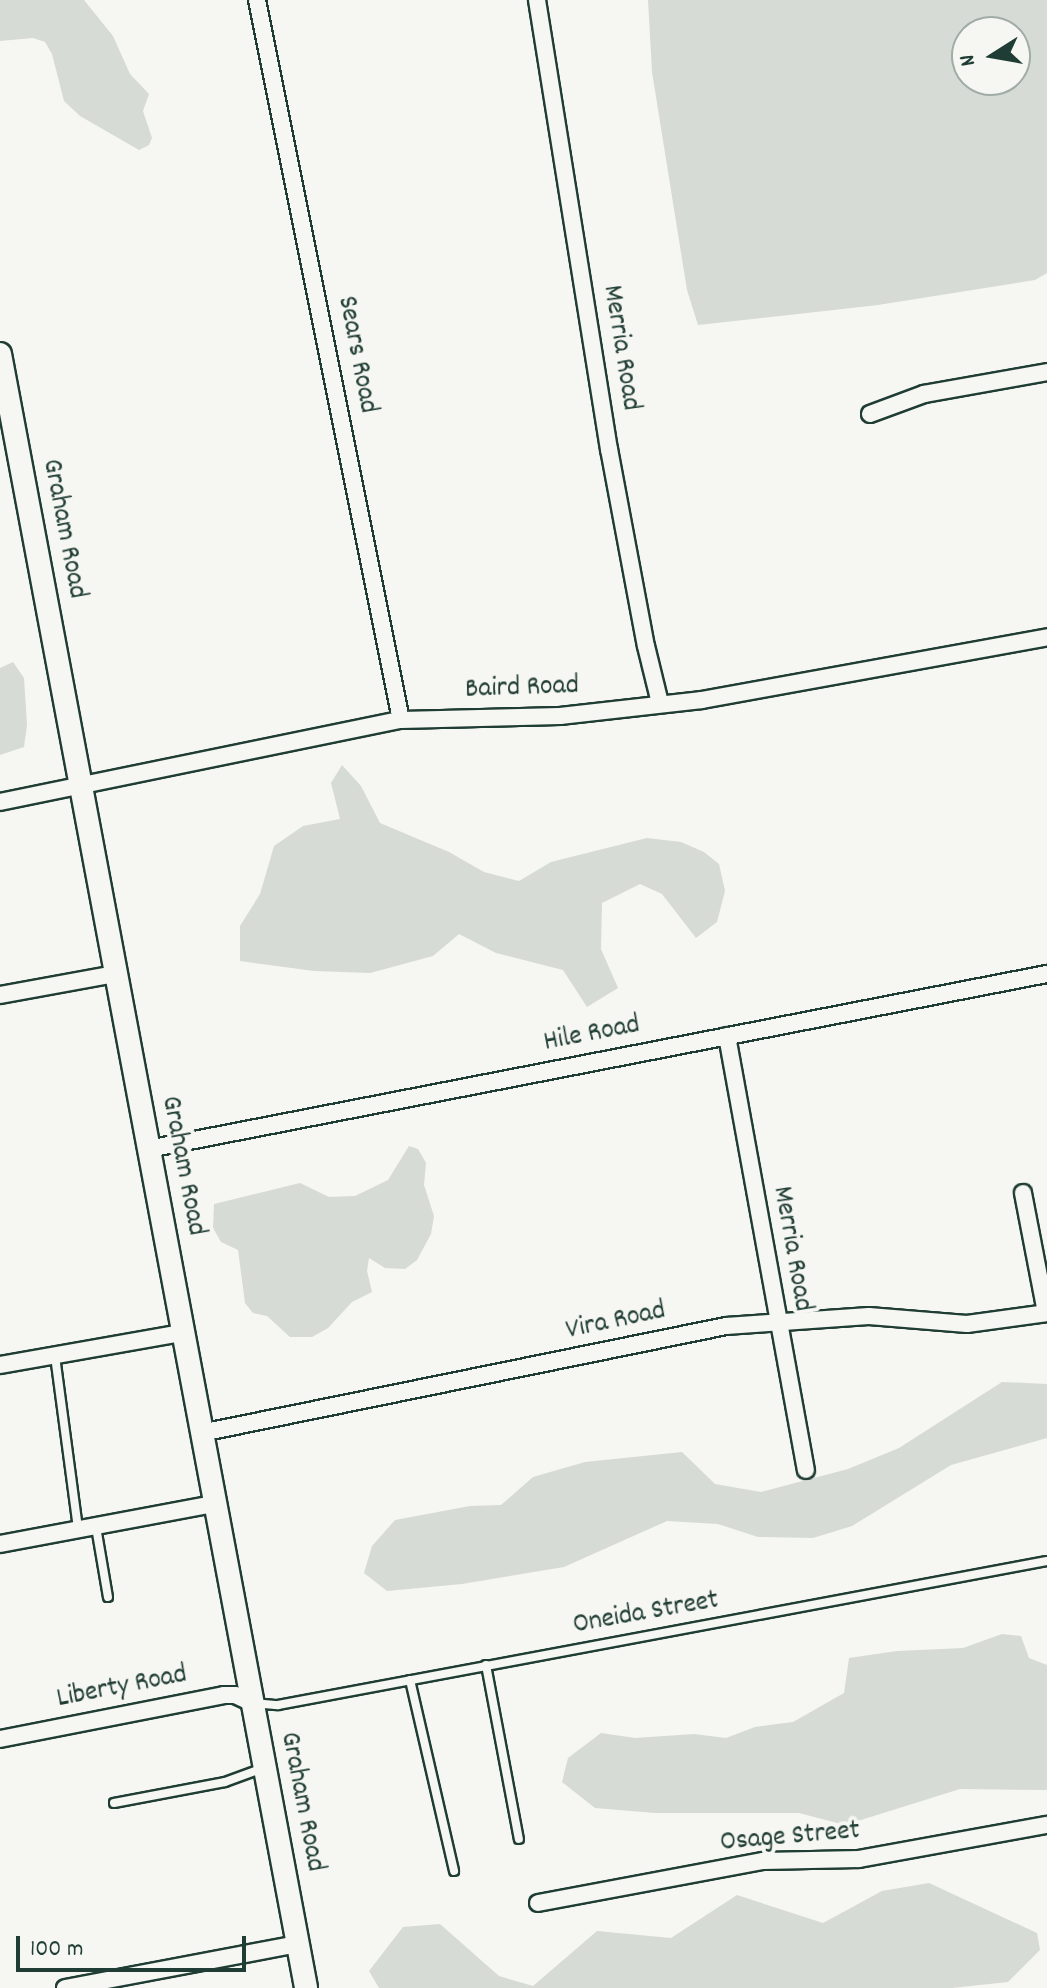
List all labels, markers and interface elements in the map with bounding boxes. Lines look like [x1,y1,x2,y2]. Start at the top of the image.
north arrow [951,16,1031,96]
text: N [953,52,985,69]
street label: Merria Road [594,283,646,413]
street label: Sears Road [328,294,384,416]
street label: Graham Road [33,456,93,602]
street label: Baird Road [465,670,579,708]
street label: Hile Road [541,1009,643,1061]
street label: Graham Road [152,1093,212,1239]
street label: Merria Road [763,1184,819,1314]
street label: Vira Road [563,1295,669,1349]
street label: Oneida Street [571,1585,721,1643]
street label: Liberty Road [54,1659,190,1717]
street label: Graham Road [271,1729,331,1875]
street label: Osage Street [719,1815,861,1861]
scale bar [20,1920,250,1970]
text: 100 m [30,1933,83,1967]

